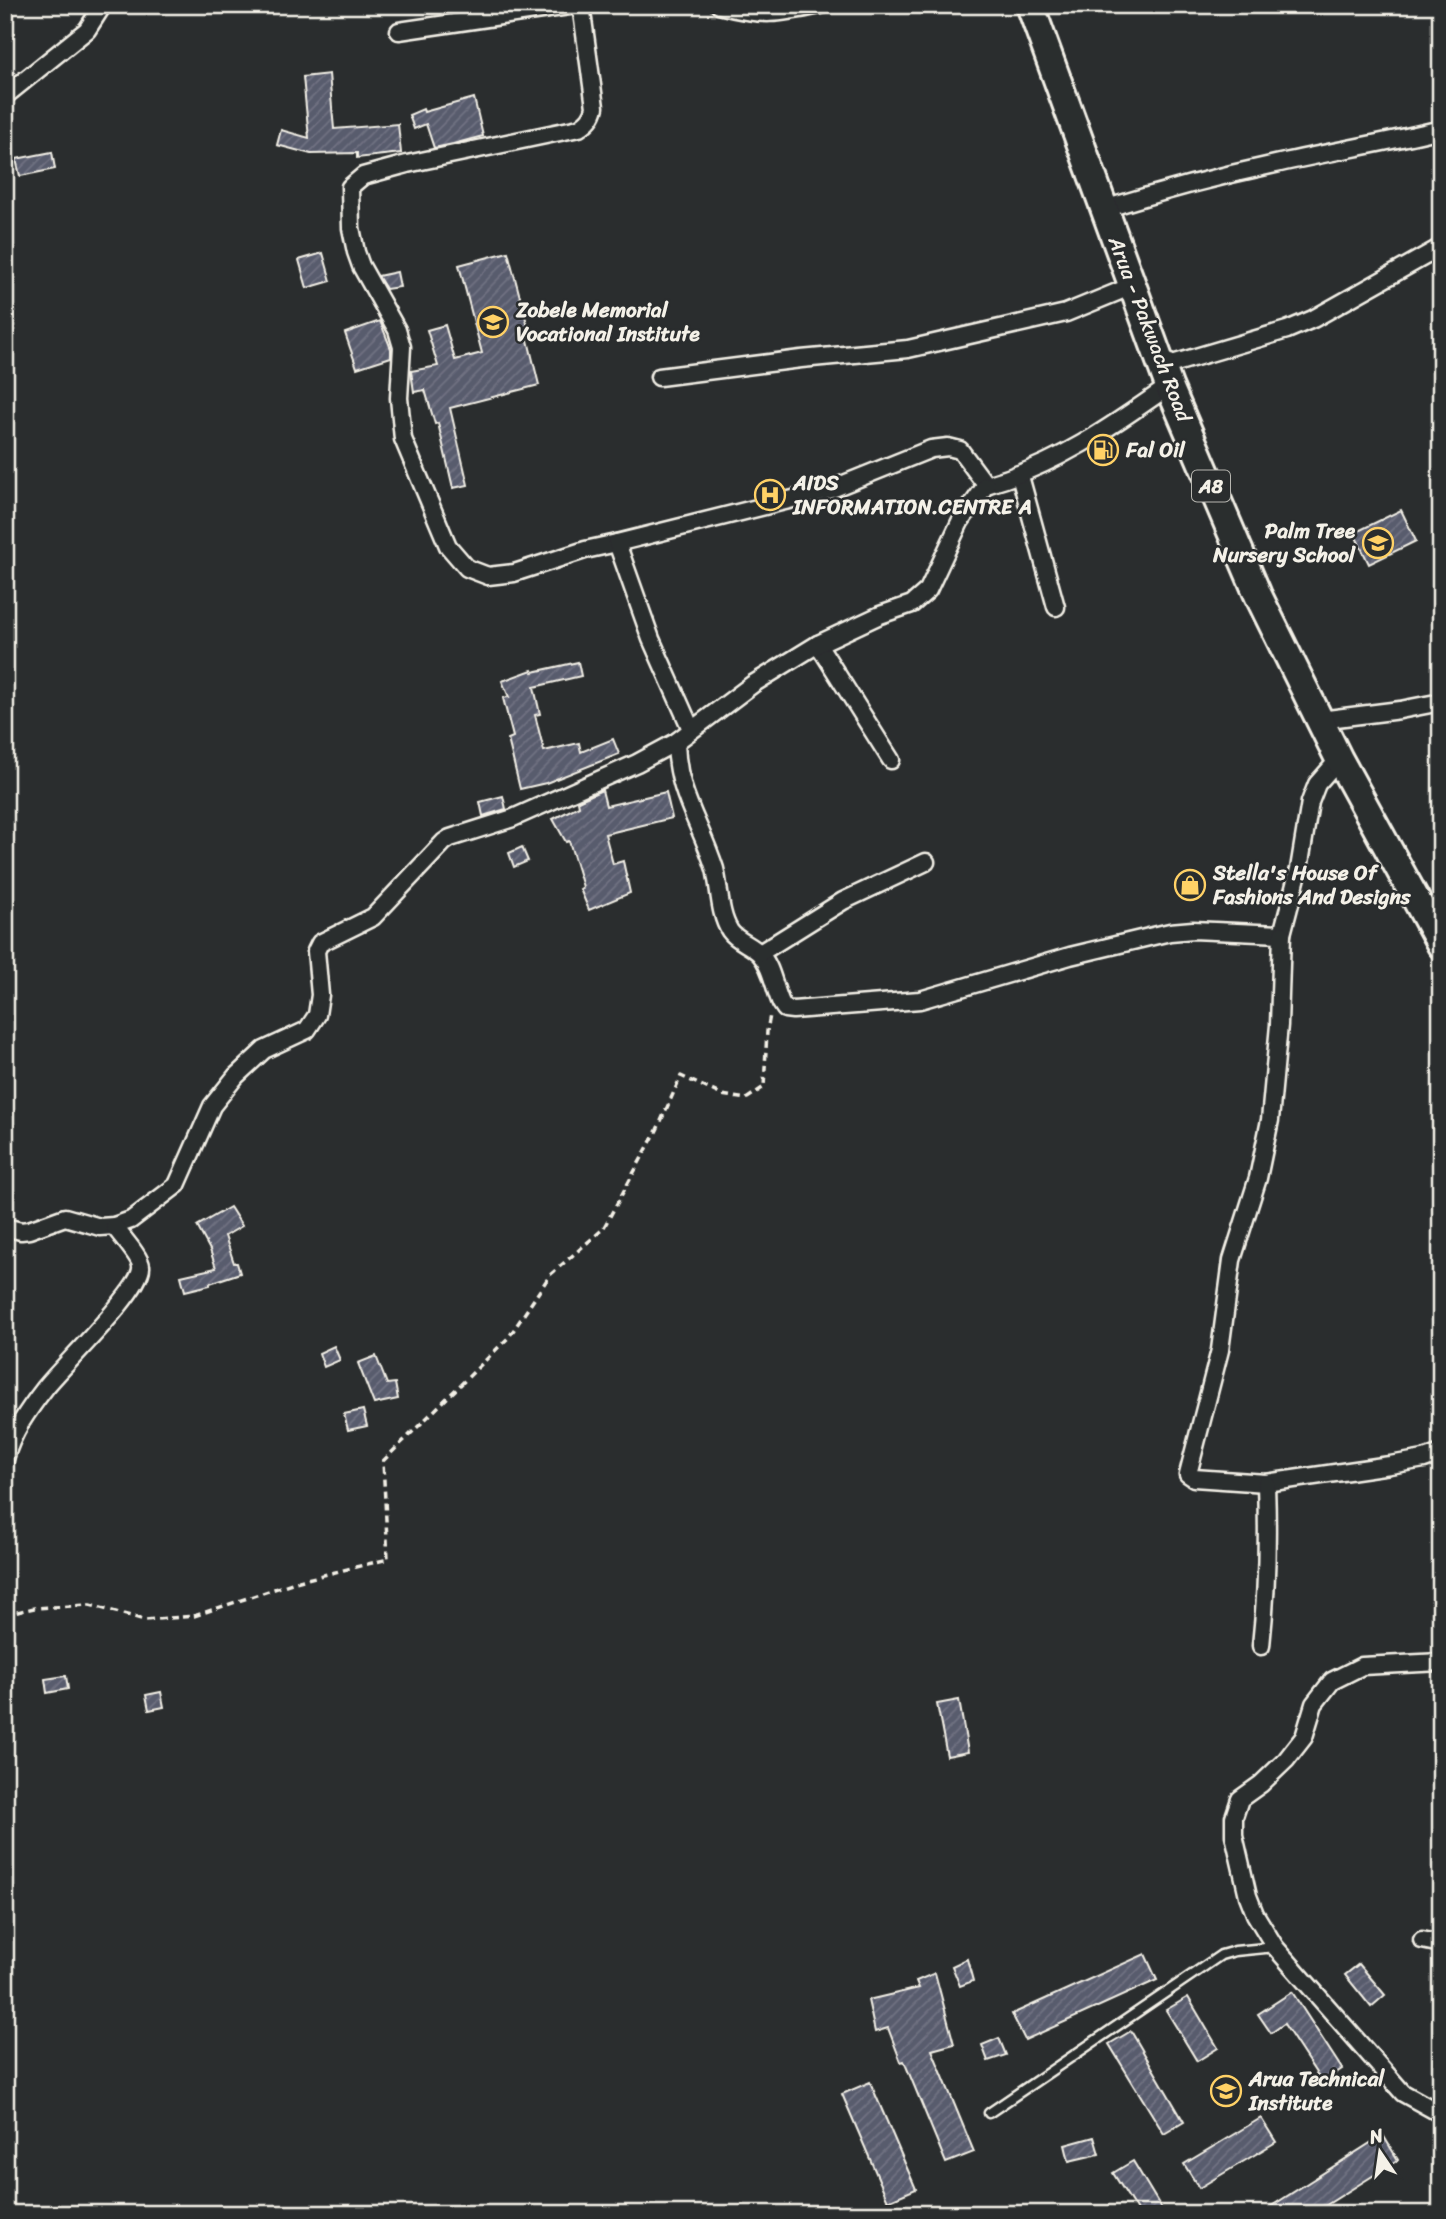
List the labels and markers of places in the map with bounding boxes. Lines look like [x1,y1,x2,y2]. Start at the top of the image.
place label: Zobele Memorial Vocational Institute [515,291,701,353]
school or university icon: Zobele Memorial Vocational Institute [476,305,510,339]
place label: Fal Oil [1125,431,1186,469]
fuel station icon: Fal Oil [1086,433,1120,467]
place label: AIDS INFORMATION.CENTRE A [792,464,1032,526]
hospital icon: AIDS INFORMATION.CENTRE A [753,478,787,512]
place label: Palm Tree Nursery School [1212,512,1356,574]
school or university icon: Palm Tree Nursery School [1361,526,1395,560]
place label: Stella's House Of Fashions And Designs [1212,854,1412,916]
shop icon: Stella's House Of Fashions And Designs [1173,868,1207,902]
place label: Arua Technical Institute [1248,2060,1385,2122]
school or university icon: Arua Technical Institute [1209,2074,1243,2108]

